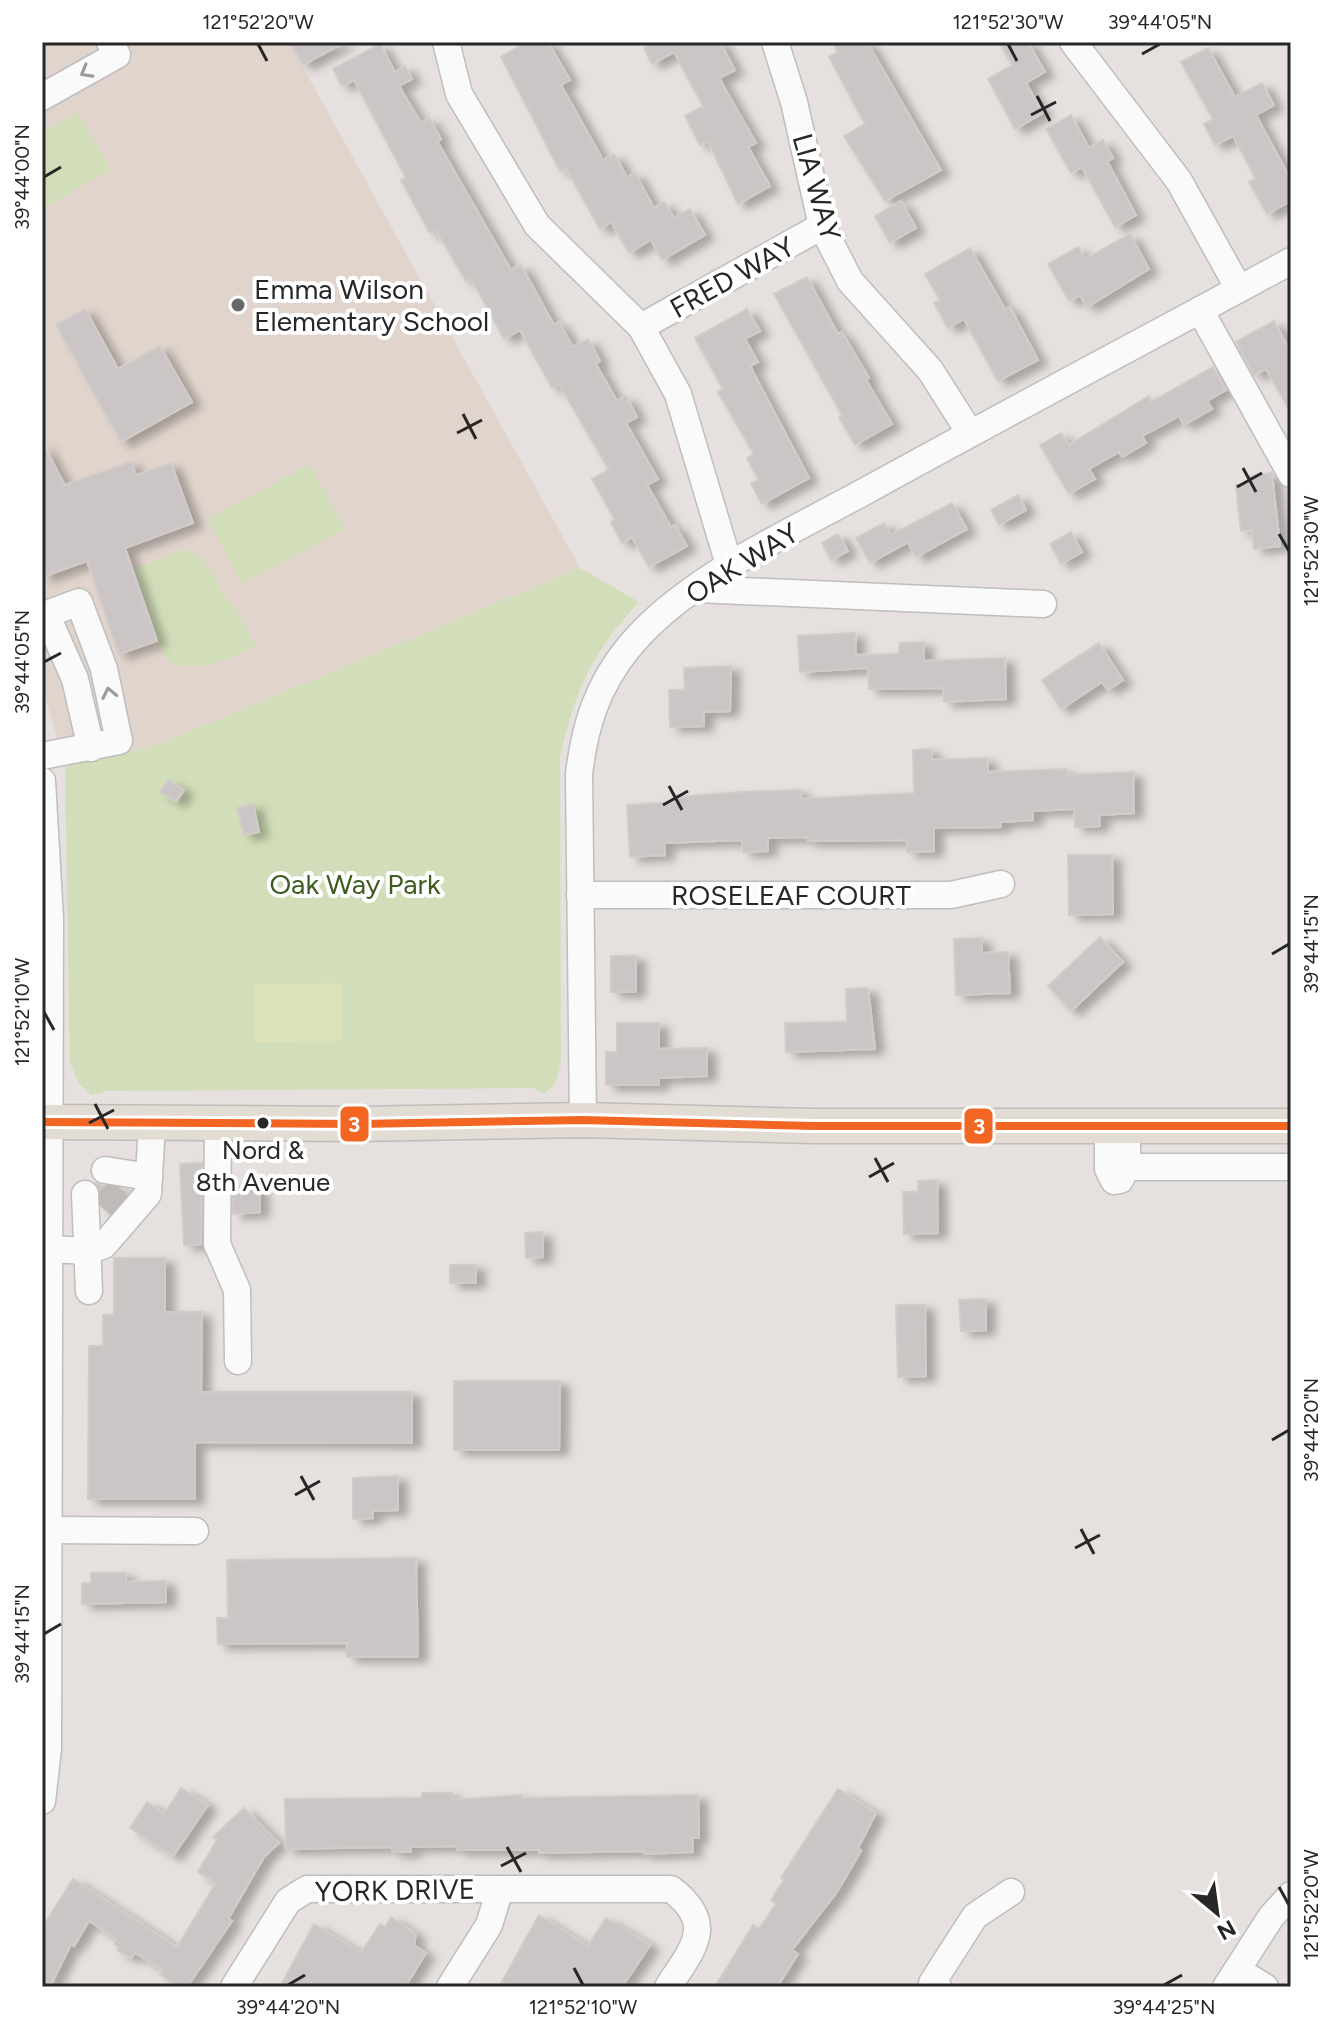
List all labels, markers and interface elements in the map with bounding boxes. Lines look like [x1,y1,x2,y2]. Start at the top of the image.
text: 121°52'20"W [202,10,314,34]
text: 121°52'30"W [952,10,1064,34]
text: 39°44'05"N [1108,10,1212,34]
one-way arrow [80,62,95,78]
text: 39°44'00"N [10,124,34,230]
street label: LIA WAY [786,130,848,244]
street label: FRED WAY [664,229,800,325]
place label: Emma Wilson Elementary School [254,272,489,338]
marker: Emma Wilson Elementary School [229,296,247,314]
text: 121°52'30"W [1299,495,1323,607]
street label: OAK WAY [679,515,805,611]
text: 39°44'05"N [10,610,34,714]
one-way arrow [101,687,118,700]
park label: Oak Way Park [269,867,441,901]
street label: ROSELEAF COURT [671,878,911,912]
text: 39°44'15"N [1299,894,1323,994]
text: 121°52'10"W [10,958,34,1066]
line badge: 3 [339,1105,370,1143]
line badge: 3 [963,1107,994,1145]
text: 3 [348,1111,360,1138]
text: 3 [973,1113,985,1140]
marker: Nord & 8th Avenue [255,1115,271,1131]
place label: Nord & 8th Avenue [196,1134,330,1198]
text: 39°44'20"N [1299,1378,1323,1482]
text: 39°44'15"N [10,1584,34,1684]
text: 121°52'20"W [1299,1849,1323,1961]
street label: YORK DRIVE [314,1872,476,1908]
north arrow [1177,1873,1257,1953]
text: N [1212,1914,1240,1946]
text: 39°44'20"N [236,1995,340,2019]
text: 121°52'10"W [529,1995,637,2019]
text: 39°44'25"N [1113,1995,1215,2019]

